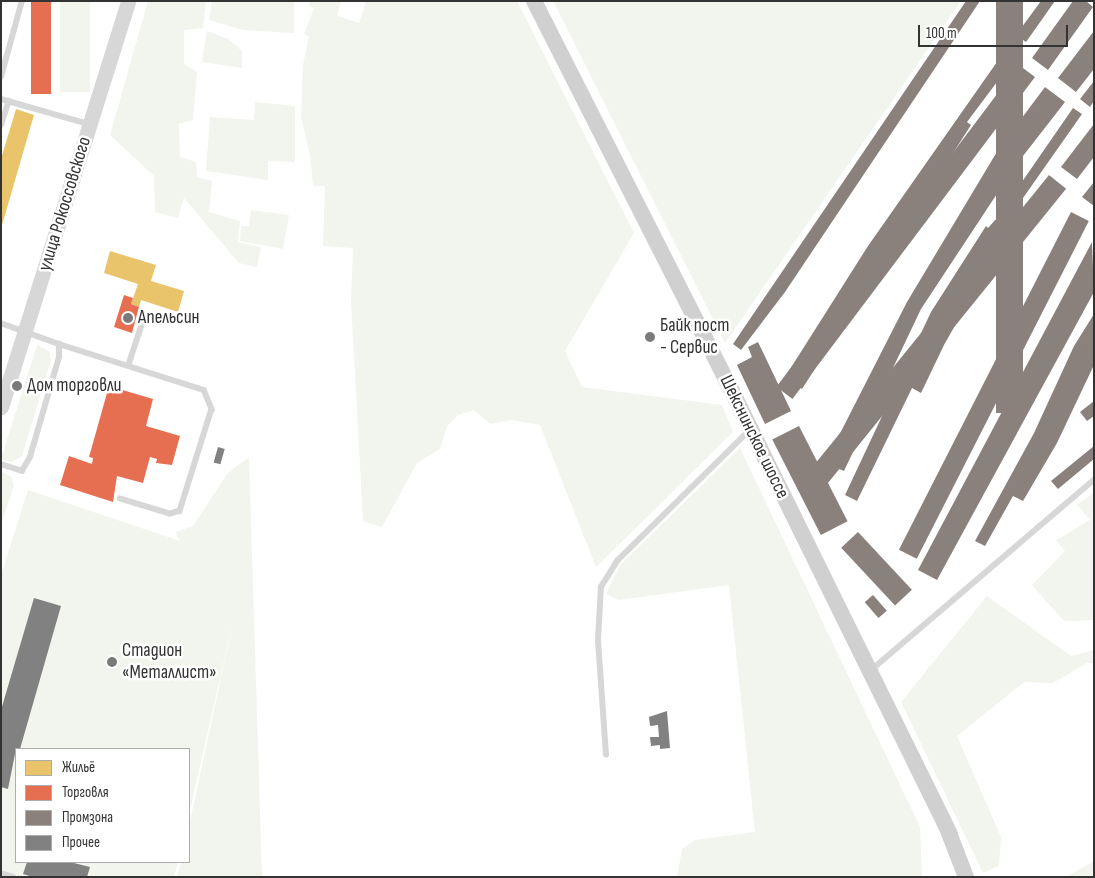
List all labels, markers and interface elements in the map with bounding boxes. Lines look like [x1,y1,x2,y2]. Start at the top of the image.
scale bar [920,15,1070,47]
text: 100 m [926,24,957,43]
street label: улица Рокоссовского [34,134,96,274]
place label: Апельсин [138,307,200,329]
marker: Апельсин [122,312,134,324]
place label: Байк пост - Сервис [660,315,729,359]
marker: Байк пост - Сервис [644,331,656,343]
street label: Шекснинское шоссе [714,372,794,502]
place label: Дом торговли [27,375,122,397]
marker: Дом торговли [11,380,23,392]
place label: Стадион «Металлист» [122,640,217,684]
marker: Стадион «Металлист» [106,656,118,668]
legend [15,748,190,863]
text: Жильё [62,758,95,777]
text: Торговля [62,783,109,802]
text: Промзона [62,808,113,827]
text: Прочее [62,833,100,852]

